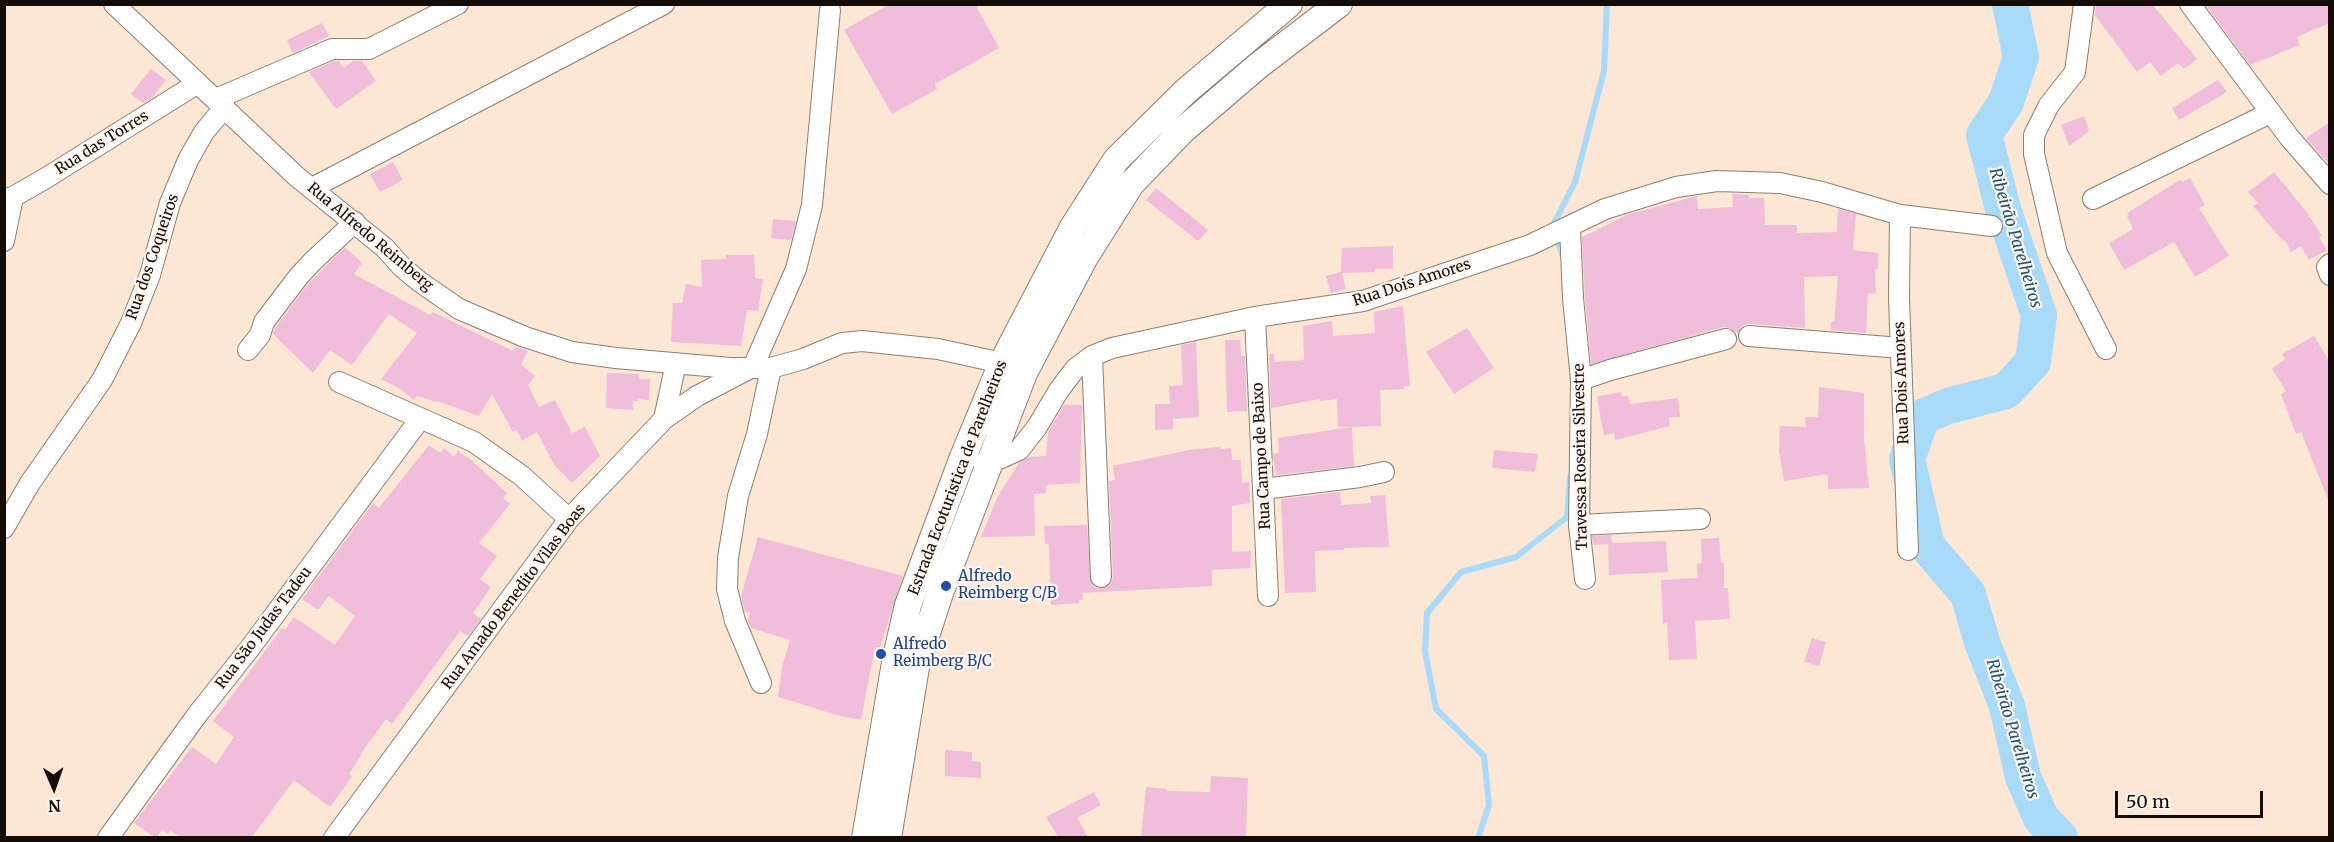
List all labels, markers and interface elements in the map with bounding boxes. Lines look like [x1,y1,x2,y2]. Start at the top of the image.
street label: Rua das Torres [52,107,152,179]
water label: Ribeirão Parelheiros [1985,166,2045,310]
street label: Rua Alfredo Reimberg [303,179,437,295]
street label: Rua dos Coqueiros [123,192,183,322]
street label: Rua Dois Amores [1351,255,1473,311]
street label: Rua Dois Amores [1891,321,1913,445]
street label: Estrada Ecoturistica de Parelheiros [905,358,1011,598]
street label: Travessa Roseira Silvestre [1570,363,1592,551]
street label: Rua Campo de Baixo [1249,382,1275,530]
street label: Rua Amado Benedito Vilas Boas [438,501,590,693]
street label: Rua São Judas Tadeu [212,563,316,693]
place label: Alfredo Reimberg C/B [958,568,1057,603]
marker: Alfredo Reimberg C/B [939,579,953,593]
place label: Alfredo Reimberg B/C [893,636,992,671]
marker: Alfredo Reimberg B/C [874,647,888,661]
water label: Ribeirão Parelheiros [1982,657,2042,801]
north arrow [24,758,84,818]
scale bar [2118,779,2266,817]
text: 50 m [2126,790,2170,813]
text: N [48,796,61,816]

